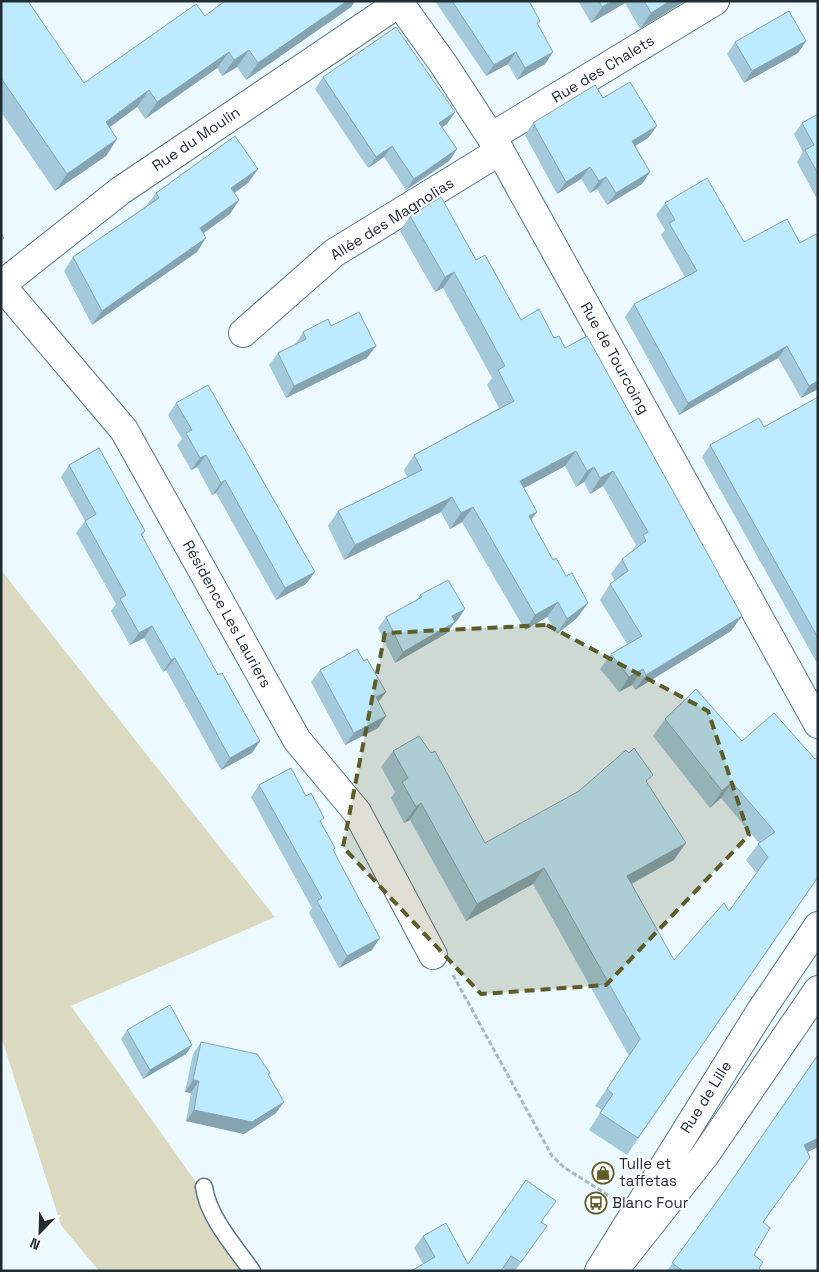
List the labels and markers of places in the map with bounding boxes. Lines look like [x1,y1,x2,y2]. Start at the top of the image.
place label: Tulle et taffetas [619,1154,677,1190]
shop icon: Tulle et taffetas [591,1161,615,1185]
bus stop icon: Blanc Four [584,1191,608,1215]
place label: Blanc Four [612,1193,689,1212]

